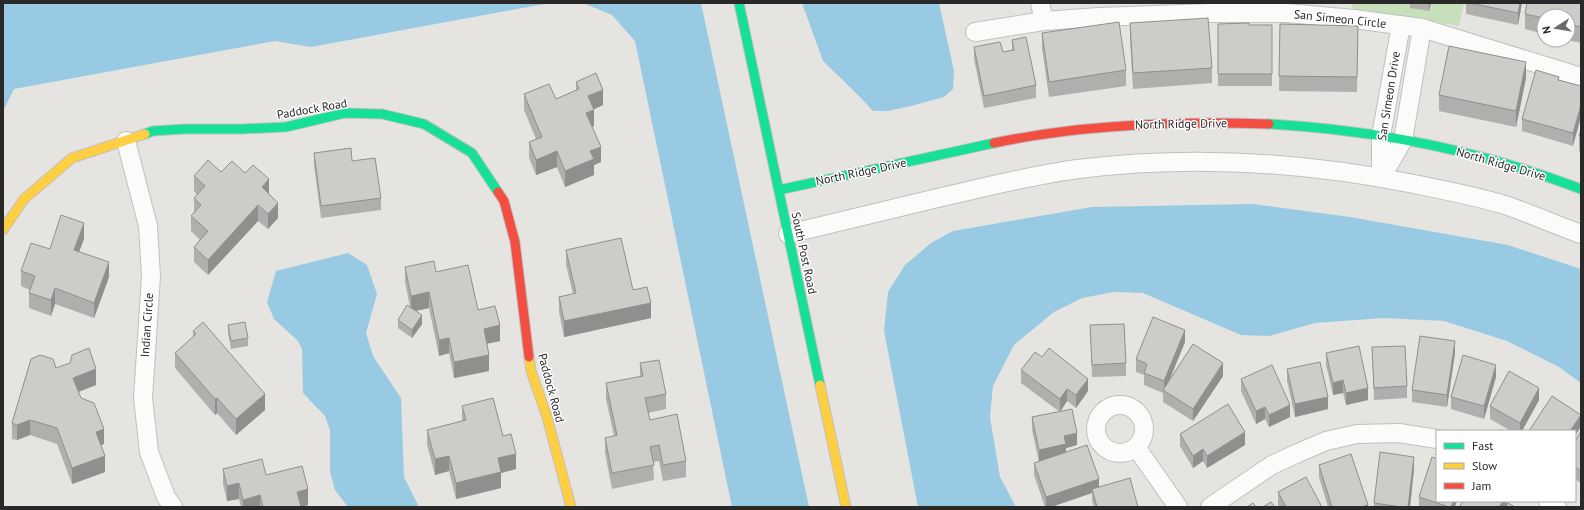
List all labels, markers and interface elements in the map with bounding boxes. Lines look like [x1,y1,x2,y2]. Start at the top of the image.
street label: San Simeon Circle [1293,6,1387,31]
north arrow [1536,8,1576,48]
text: N [1539,25,1554,35]
street label: San Simeon Drive [1374,50,1403,142]
street label: Paddock Road [276,95,348,122]
street label: North Ridge Drive [1135,115,1227,132]
street label: North Ridge Drive [1455,144,1548,183]
street label: North Ridge Drive [814,155,908,188]
street label: South Post Road [788,210,821,295]
street label: Indian Circle [137,292,156,358]
street label: Paddock Road [535,352,568,424]
legend [1436,430,1576,502]
text: Fast [1472,438,1493,453]
text: Slow [1472,458,1497,473]
text: Jam [1471,478,1491,493]

